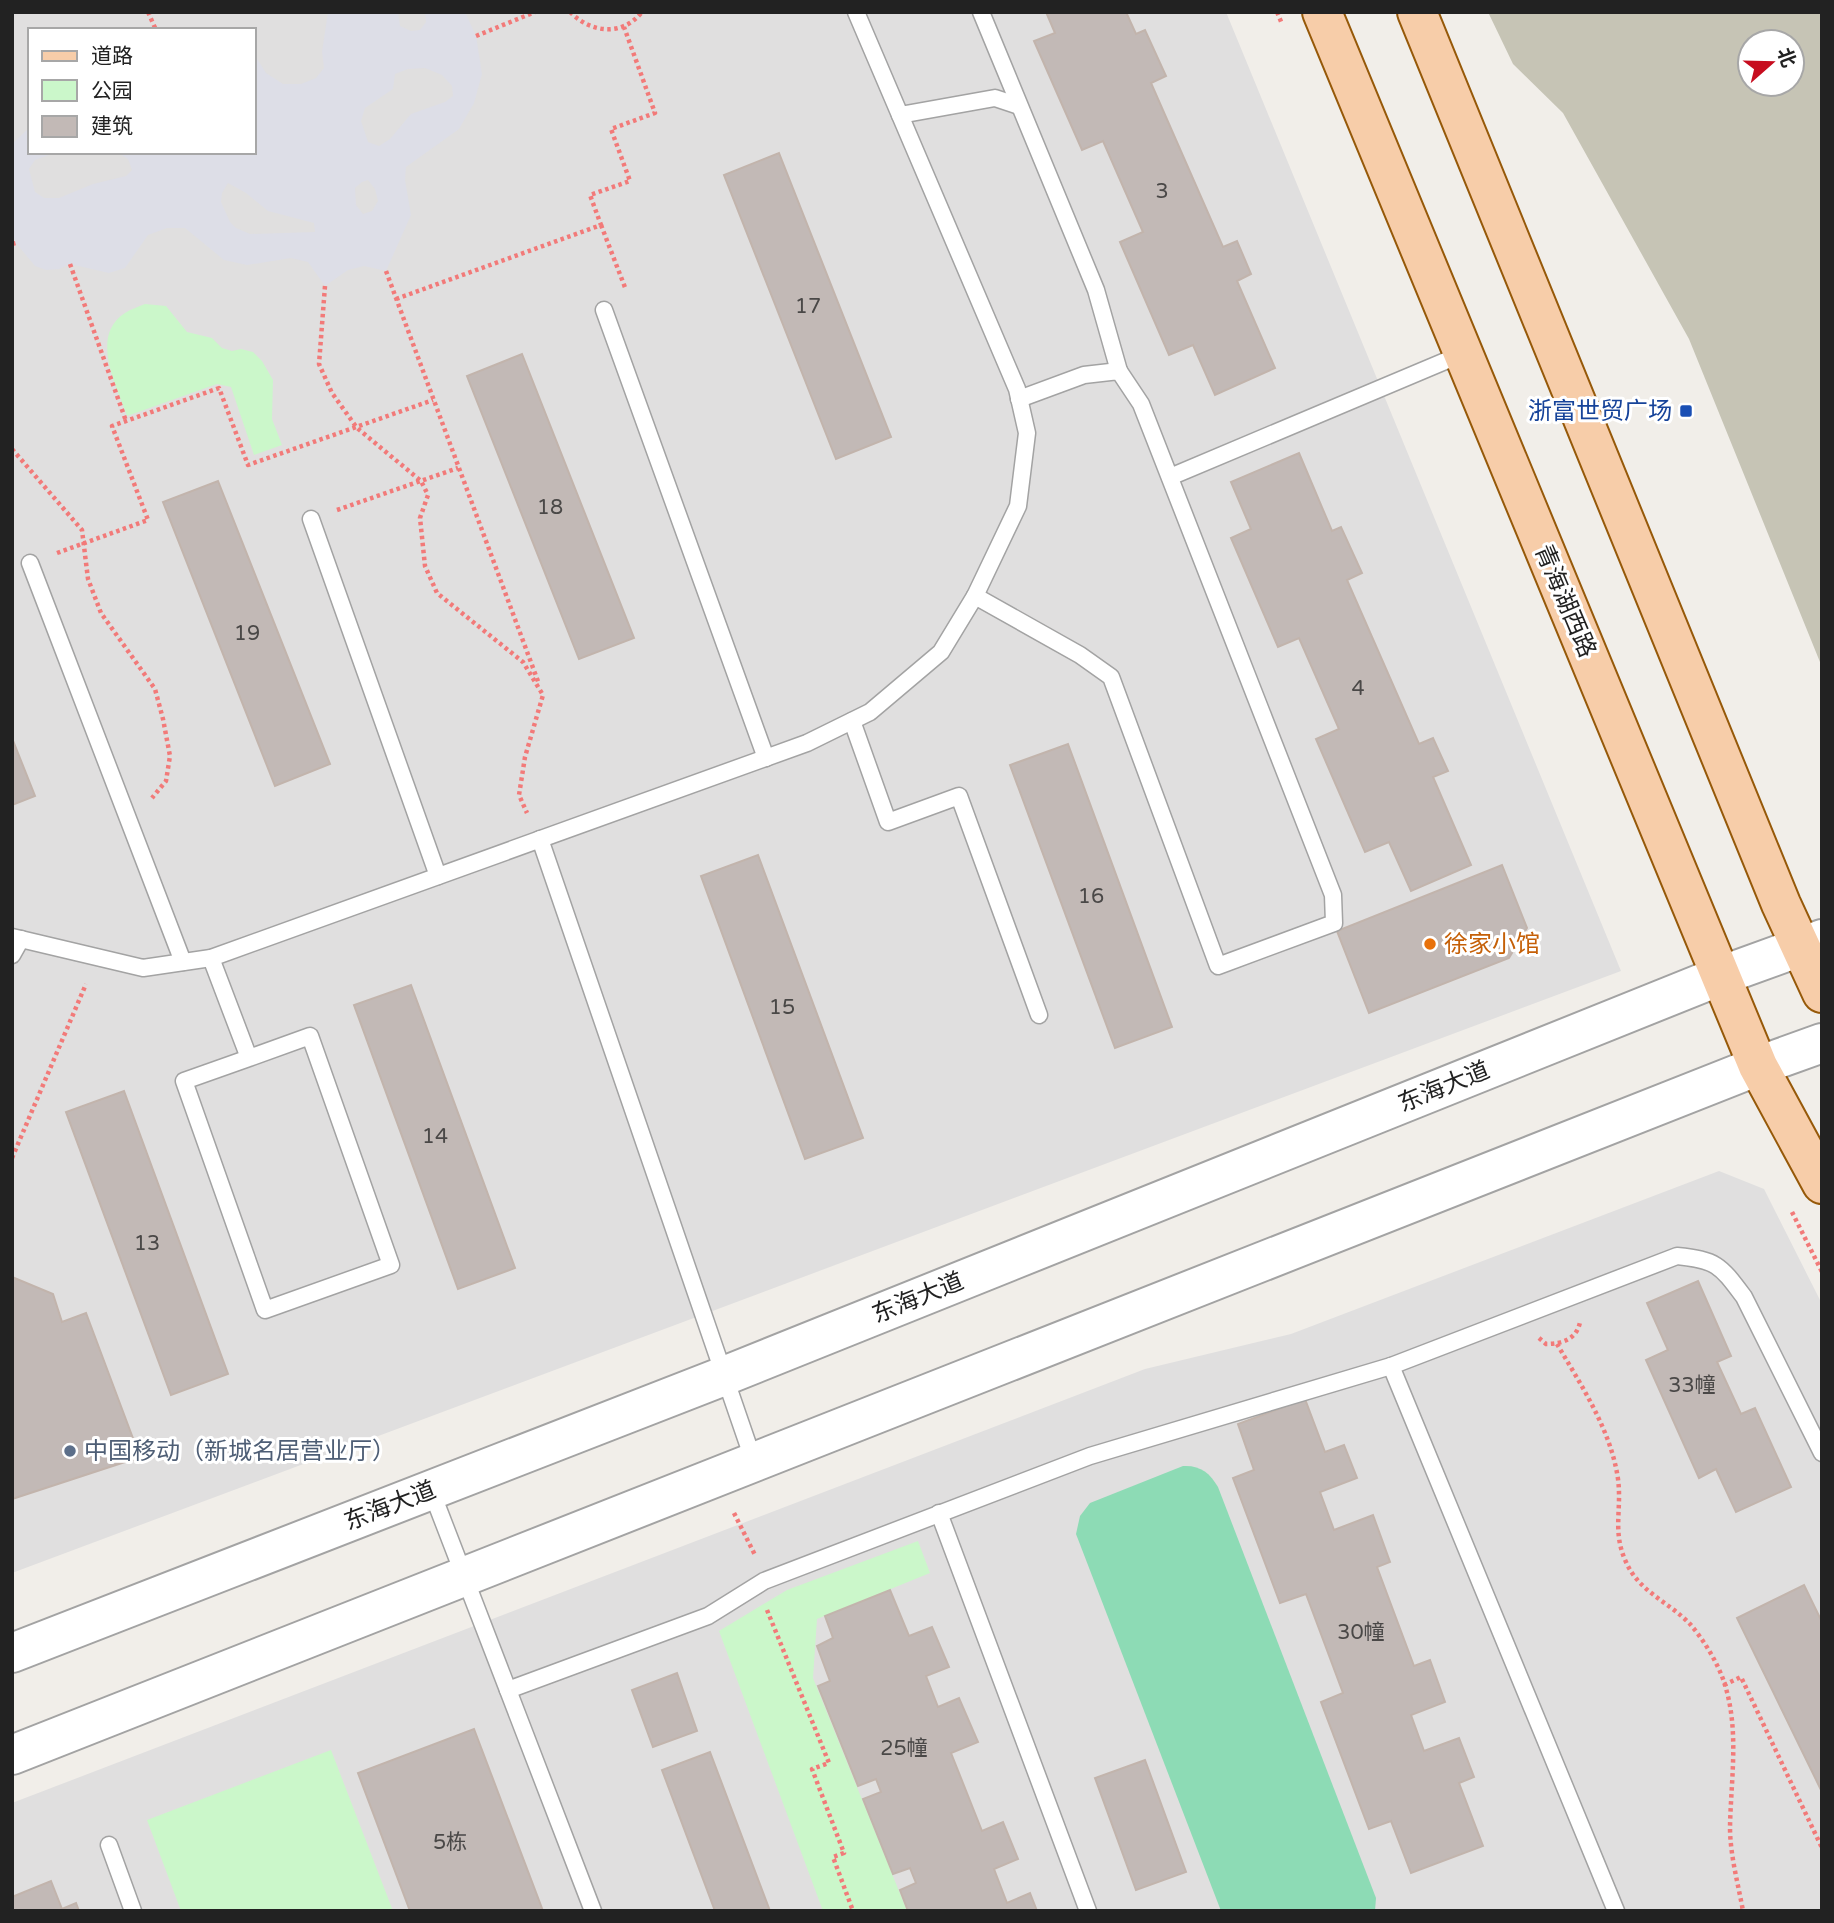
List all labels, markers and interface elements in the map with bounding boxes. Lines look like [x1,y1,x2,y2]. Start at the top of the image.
legend [28,28,256,154]
north arrow [1736,28,1806,98]
text: 道路 [91,44,133,69]
text: 北 [1772,45,1800,70]
text: 公园 [91,79,133,104]
text: 建筑 [91,114,133,139]
house number: 3 [1155,179,1169,204]
house number: 17 [795,294,821,319]
place label: 浙富世贸广场 [1528,397,1672,426]
marker: 浙富世贸广场 [1678,403,1694,419]
house number: 18 [537,495,563,520]
street label: 青海湖西路 [1528,540,1602,662]
house number: 19 [234,621,260,646]
house number: 4 [1351,676,1365,701]
house number: 16 [1078,884,1104,909]
place label: 徐家小馆 [1444,930,1540,959]
marker: 徐家小馆 [1422,936,1438,952]
house number: 15 [769,995,795,1020]
street label: 东海大道 [1394,1056,1494,1118]
house number: 14 [422,1124,448,1149]
house number: 13 [134,1231,160,1256]
street label: 东海大道 [868,1267,968,1329]
house number: 33幢 [1668,1373,1716,1398]
place label: 中国移动（新城名居营业厅） [84,1437,396,1466]
marker: 中国移动（新城名居营业厅） [62,1443,78,1459]
street label: 东海大道 [340,1475,440,1537]
house number: 30幢 [1337,1620,1385,1645]
house number: 25幢 [880,1736,928,1761]
house number: 5栋 [433,1830,467,1855]

